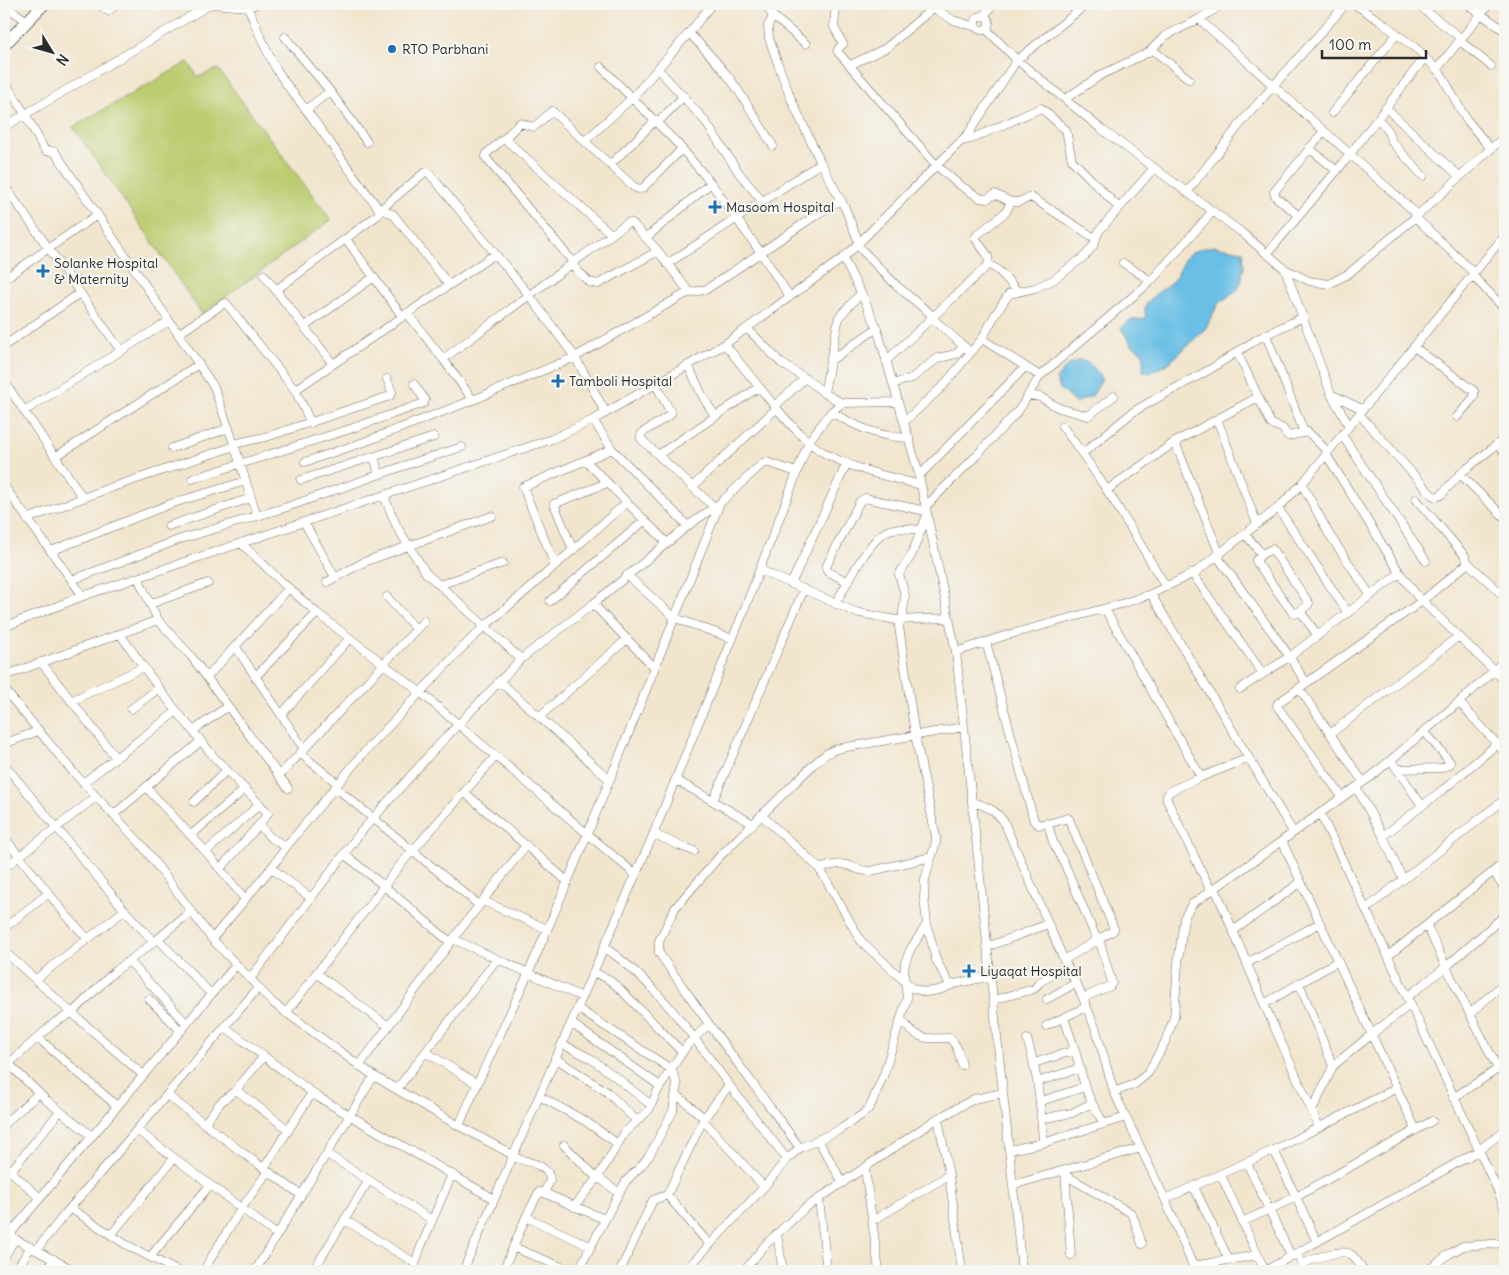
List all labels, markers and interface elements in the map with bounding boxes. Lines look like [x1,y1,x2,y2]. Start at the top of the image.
north arrow [28,28,78,78]
scale bar [1322,28,1425,60]
text: 100 m [1329,35,1371,54]
place label: RTO Parbhani [402,40,489,58]
marker: RTO Parbhani [386,43,398,55]
text: N [52,51,72,69]
place label: Masoom Hospital [726,198,834,216]
marker: Masoom Hospital [708,200,722,214]
place label: Solanke Hospital & Maternity [54,254,158,288]
marker: Solanke Hospital & Maternity [36,264,50,278]
place label: Tamboli Hospital [569,372,672,390]
marker: Tamboli Hospital [551,374,565,388]
place label: Liyaqat Hospital [980,962,1082,980]
marker: Liyaqat Hospital [962,964,976,978]

